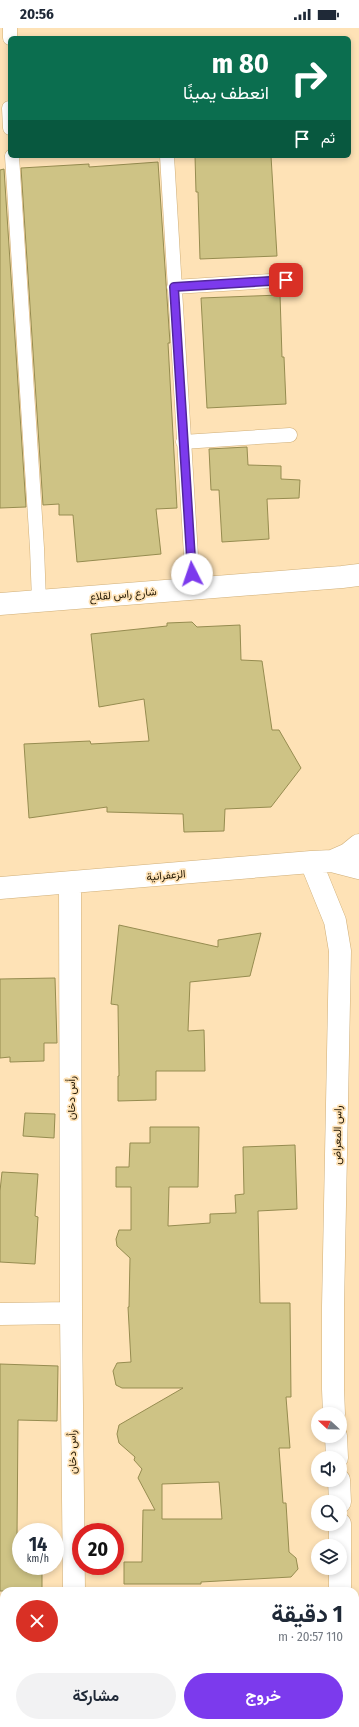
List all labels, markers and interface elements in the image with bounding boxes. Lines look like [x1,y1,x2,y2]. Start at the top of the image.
text: 20:56 [20,5,54,23]
text: 80 m [212,47,269,80]
icon: right [283,52,335,104]
text: انعطف يمينًا [183,82,269,104]
icon: arrive [291,128,313,150]
text: ثم [321,129,335,147]
pin [269,263,303,297]
icon: arrive [275,269,297,291]
position arrow [171,553,213,595]
street label: شارع راس لقلاع [89,585,158,605]
street label: الزعفرانية [146,867,186,884]
street label: رأس دخان [65,1076,78,1120]
street label: راس المعراض [330,1105,345,1165]
north arrow [311,1407,347,1443]
map controls [311,1407,347,1575]
street label: رأس دخان [66,1430,79,1474]
button: sound [311,1451,347,1487]
button: search [311,1495,347,1531]
speed limit sign: 20 [72,1523,124,1575]
text: 14 [29,1532,47,1556]
button: layers [311,1539,347,1575]
text: km/h [27,1553,49,1565]
button: close [16,1600,58,1642]
text: 1 دقيقة [271,1600,343,1628]
text: 110 m · 20:57 [278,1629,343,1644]
button: مشاركة [16,1673,176,1719]
button: خروج [184,1673,343,1719]

